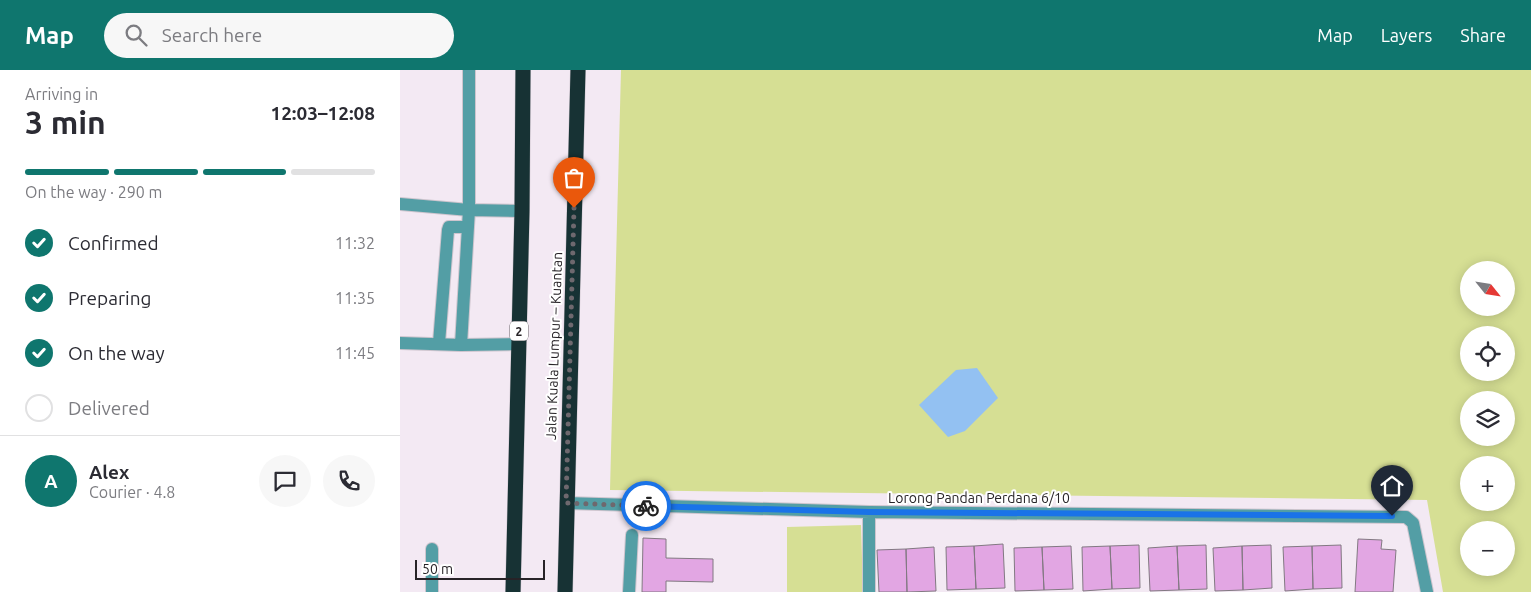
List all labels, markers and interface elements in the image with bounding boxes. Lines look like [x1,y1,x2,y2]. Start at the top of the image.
search box [104,13,454,58]
icon: search [122,21,150,49]
text: Map [25,22,74,49]
text: Search here [162,24,262,46]
text: Map [1317,25,1353,45]
text: Layers [1381,25,1432,45]
text: Share [1460,25,1506,45]
text: Arriving in [25,85,98,103]
text: 12:03–12:08 [270,102,375,124]
text: 3 min [25,104,106,140]
pin [553,157,595,208]
icon: bag [560,164,588,192]
text: On the way · 290 m [25,183,162,201]
icon: check [25,229,53,257]
text: Confirmed [68,232,159,254]
text: 11:32 [335,234,375,252]
street label: Jalan Kuala Lumpur – Kuantan [543,252,565,440]
north arrow [1460,261,1515,316]
map controls [1460,261,1515,576]
icon: check [25,284,53,312]
text: Preparing [68,287,152,309]
text: 11:35 [335,289,375,307]
road number: 2 [510,322,528,340]
button: locate [1460,326,1515,381]
icon: check [25,339,53,367]
text: On the way [68,342,165,364]
text: 11:45 [335,344,375,362]
button: layers [1460,391,1515,446]
text: Delivered [68,397,150,419]
button: chat [259,455,311,507]
button: phone [323,455,375,507]
button: + [1460,456,1515,511]
text: Alex [89,461,129,483]
pin [1371,465,1413,516]
text: A [44,470,58,492]
icon: home [1378,472,1406,500]
courier [621,481,671,531]
text: Courier · 4.8 [89,483,175,501]
street label: Lorong Pandan Perdana 6/10 [888,490,1070,506]
icon: bike [632,492,660,520]
button: − [1460,521,1515,576]
scale bar [415,557,545,580]
text: 50 m [422,561,453,577]

